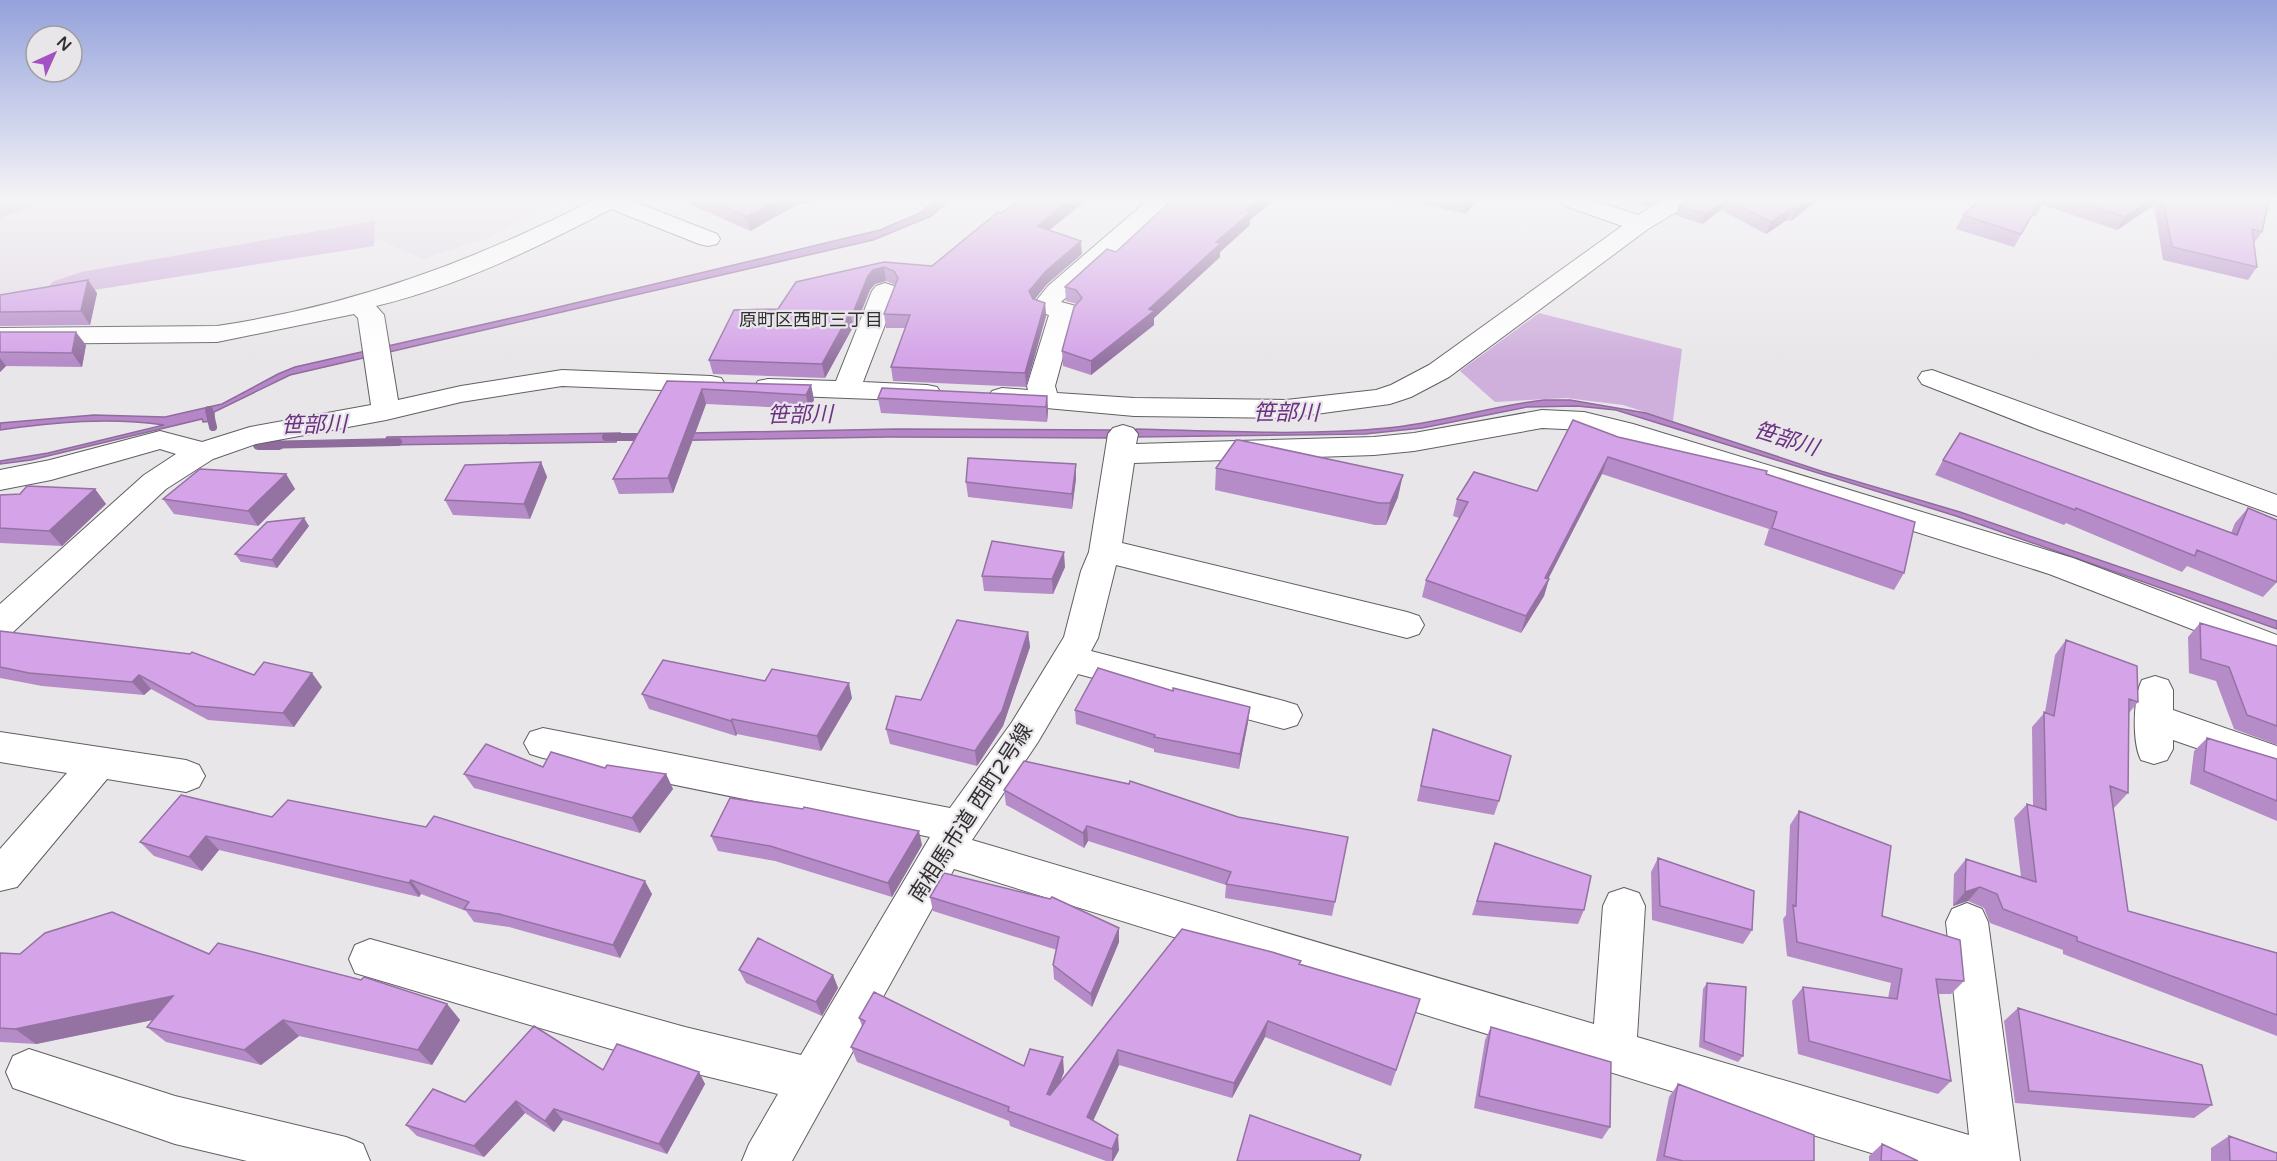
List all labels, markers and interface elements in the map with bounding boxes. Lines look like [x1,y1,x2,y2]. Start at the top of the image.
north arrow [24,24,84,84]
text: N [52,32,76,56]
district label: 原町区西町三丁目 [739,309,883,331]
water label: 笹部川 [1253,400,1321,426]
water label: 笹部川 [767,401,835,429]
water label: 笹部川 [281,411,349,439]
water label: 笹部川 [1751,417,1823,462]
street label: 南相馬市道 西町2号線 [904,719,1038,907]

